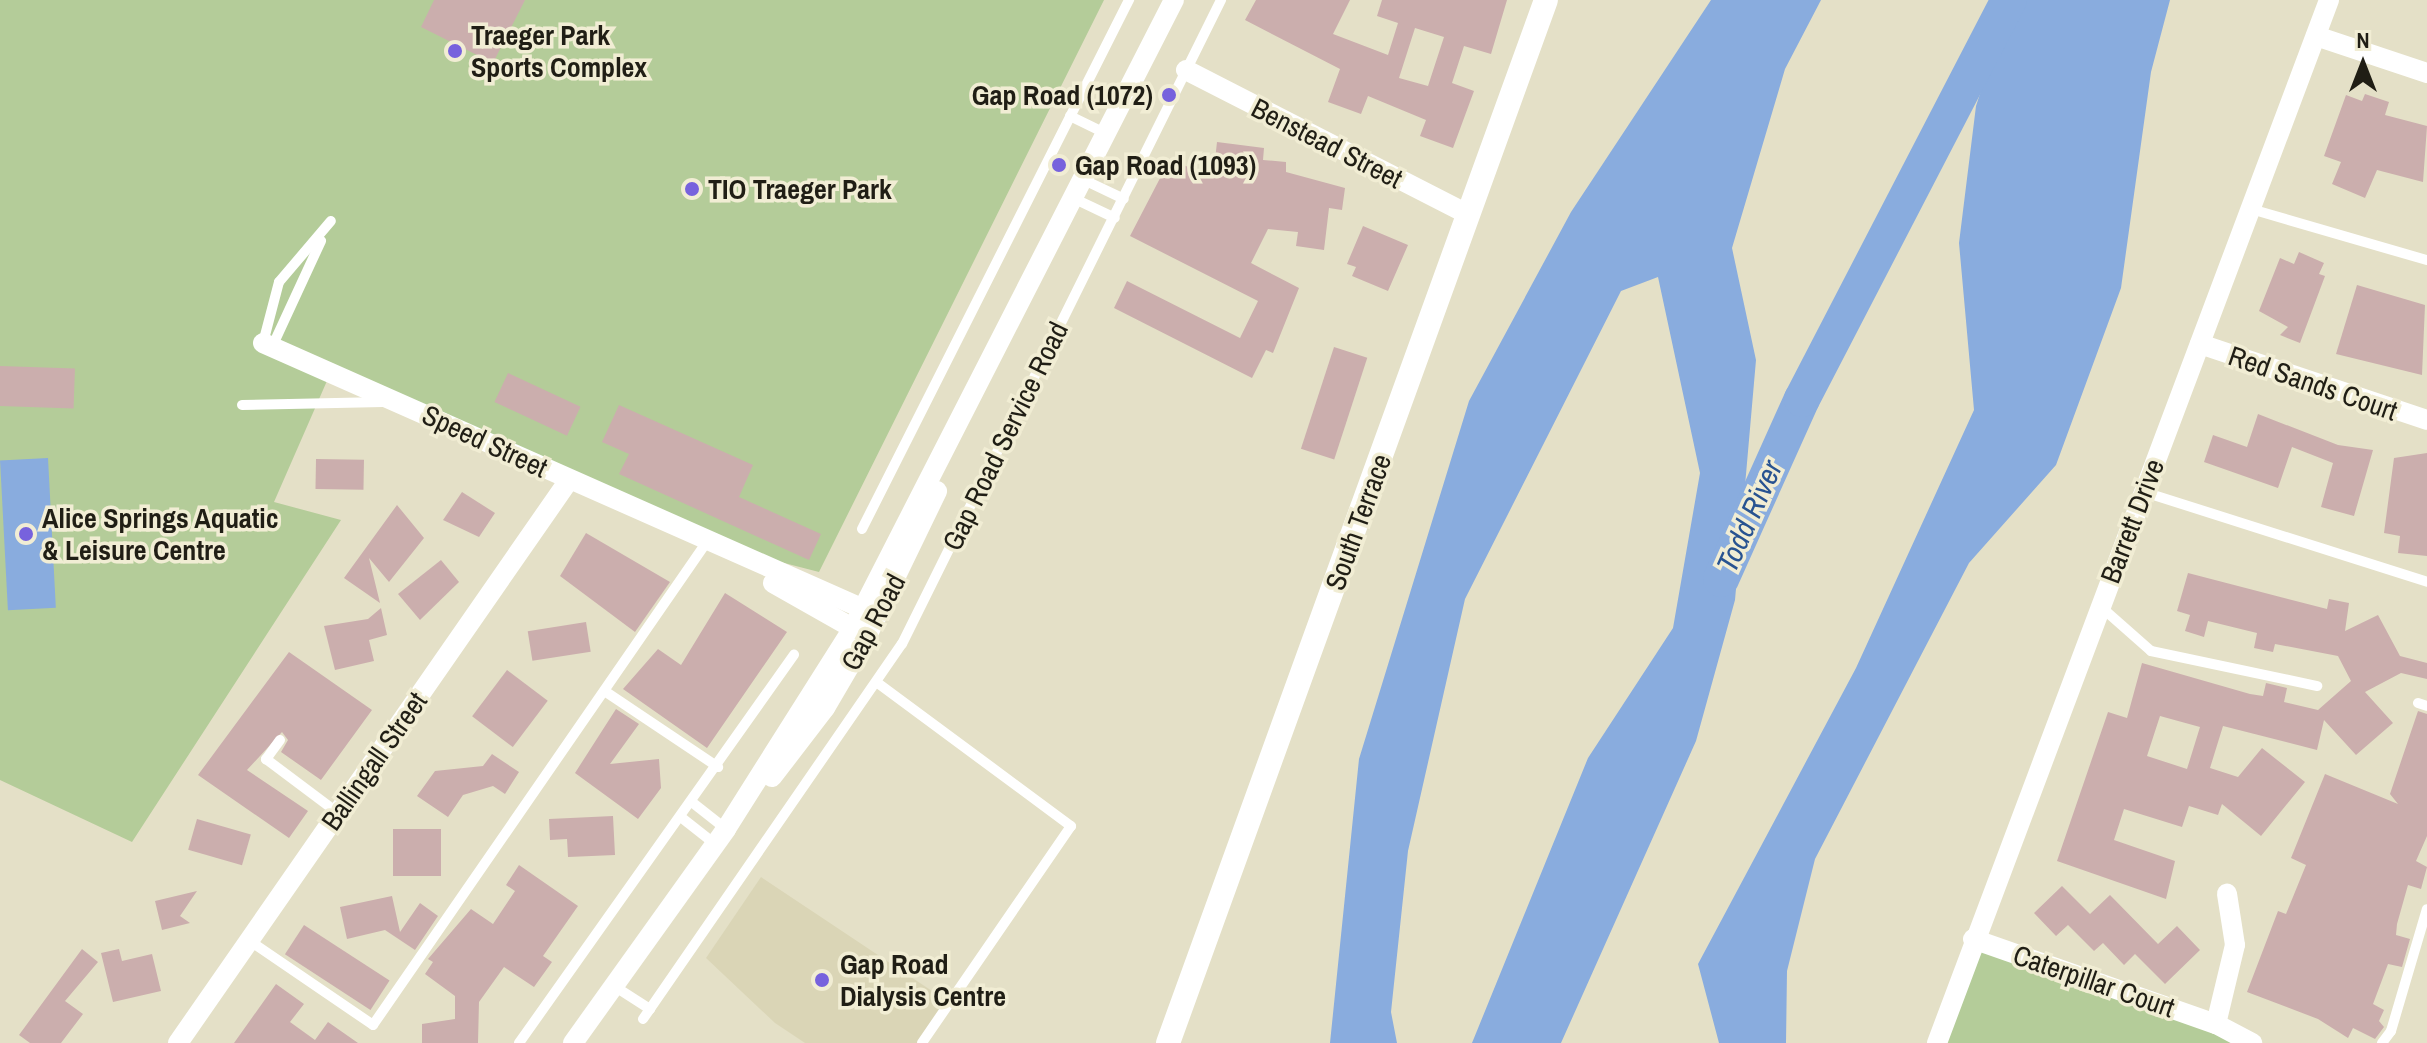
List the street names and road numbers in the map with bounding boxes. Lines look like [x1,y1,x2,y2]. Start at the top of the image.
street label: Benstead Street [1246,91,1408,195]
street label: Gap Road Service Road [935,316,1075,556]
street label: Red Sands Court [2224,338,2402,428]
street label: Speed Street [417,397,553,485]
street label: South Terrace [1318,449,1398,595]
street label: Barrett Drive [2093,454,2171,588]
street label: Gap Road [834,568,912,676]
street label: Ballingall Street [314,686,434,836]
street label: Caterpillar Court [2009,938,2179,1024]

